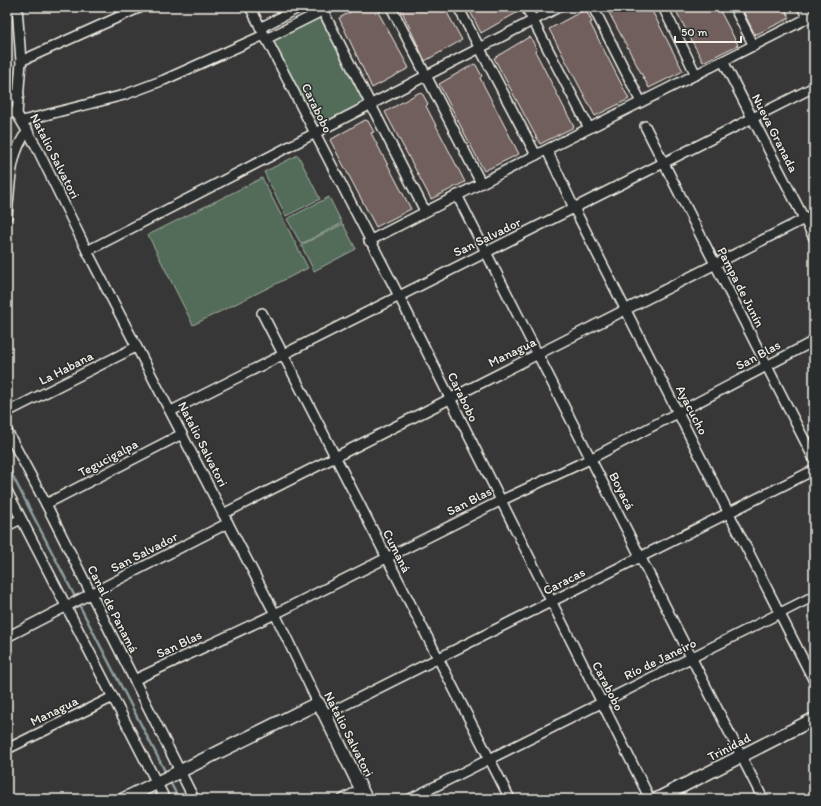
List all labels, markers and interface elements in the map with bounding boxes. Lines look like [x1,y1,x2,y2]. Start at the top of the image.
scale bar [675,18,741,44]
text: 50 m [681,25,707,39]
street label: Carabobo [299,81,336,136]
street label: Nueva Granada [749,91,801,175]
street label: Natalio Salvatori [27,111,83,201]
street label: San Salvador [451,214,523,260]
street label: Pampa de Junín [714,244,768,330]
street label: Managua [486,334,539,370]
street label: San Blas [733,337,783,373]
street label: La Habana [36,348,96,388]
street label: Carabobo [445,370,482,425]
street label: Ayacucho [673,383,711,438]
street label: Natalio Salvatori [175,399,231,489]
street label: Tegucigalpa [76,436,141,480]
street label: Boyacá [606,470,638,513]
street label: San Blas [444,483,494,519]
street label: Cumaná [380,527,414,575]
street label: San Salvador [108,529,180,575]
street label: Canal de Panamá [84,563,142,656]
street label: Caracas [540,564,588,598]
street label: San Blas [154,627,204,661]
street label: Río de Janeiro [621,635,699,683]
street label: Carabobo [589,659,627,714]
street label: Natalio Salvatori [321,689,377,779]
street label: Managua [28,693,81,729]
street label: Trinidad [705,730,753,764]

